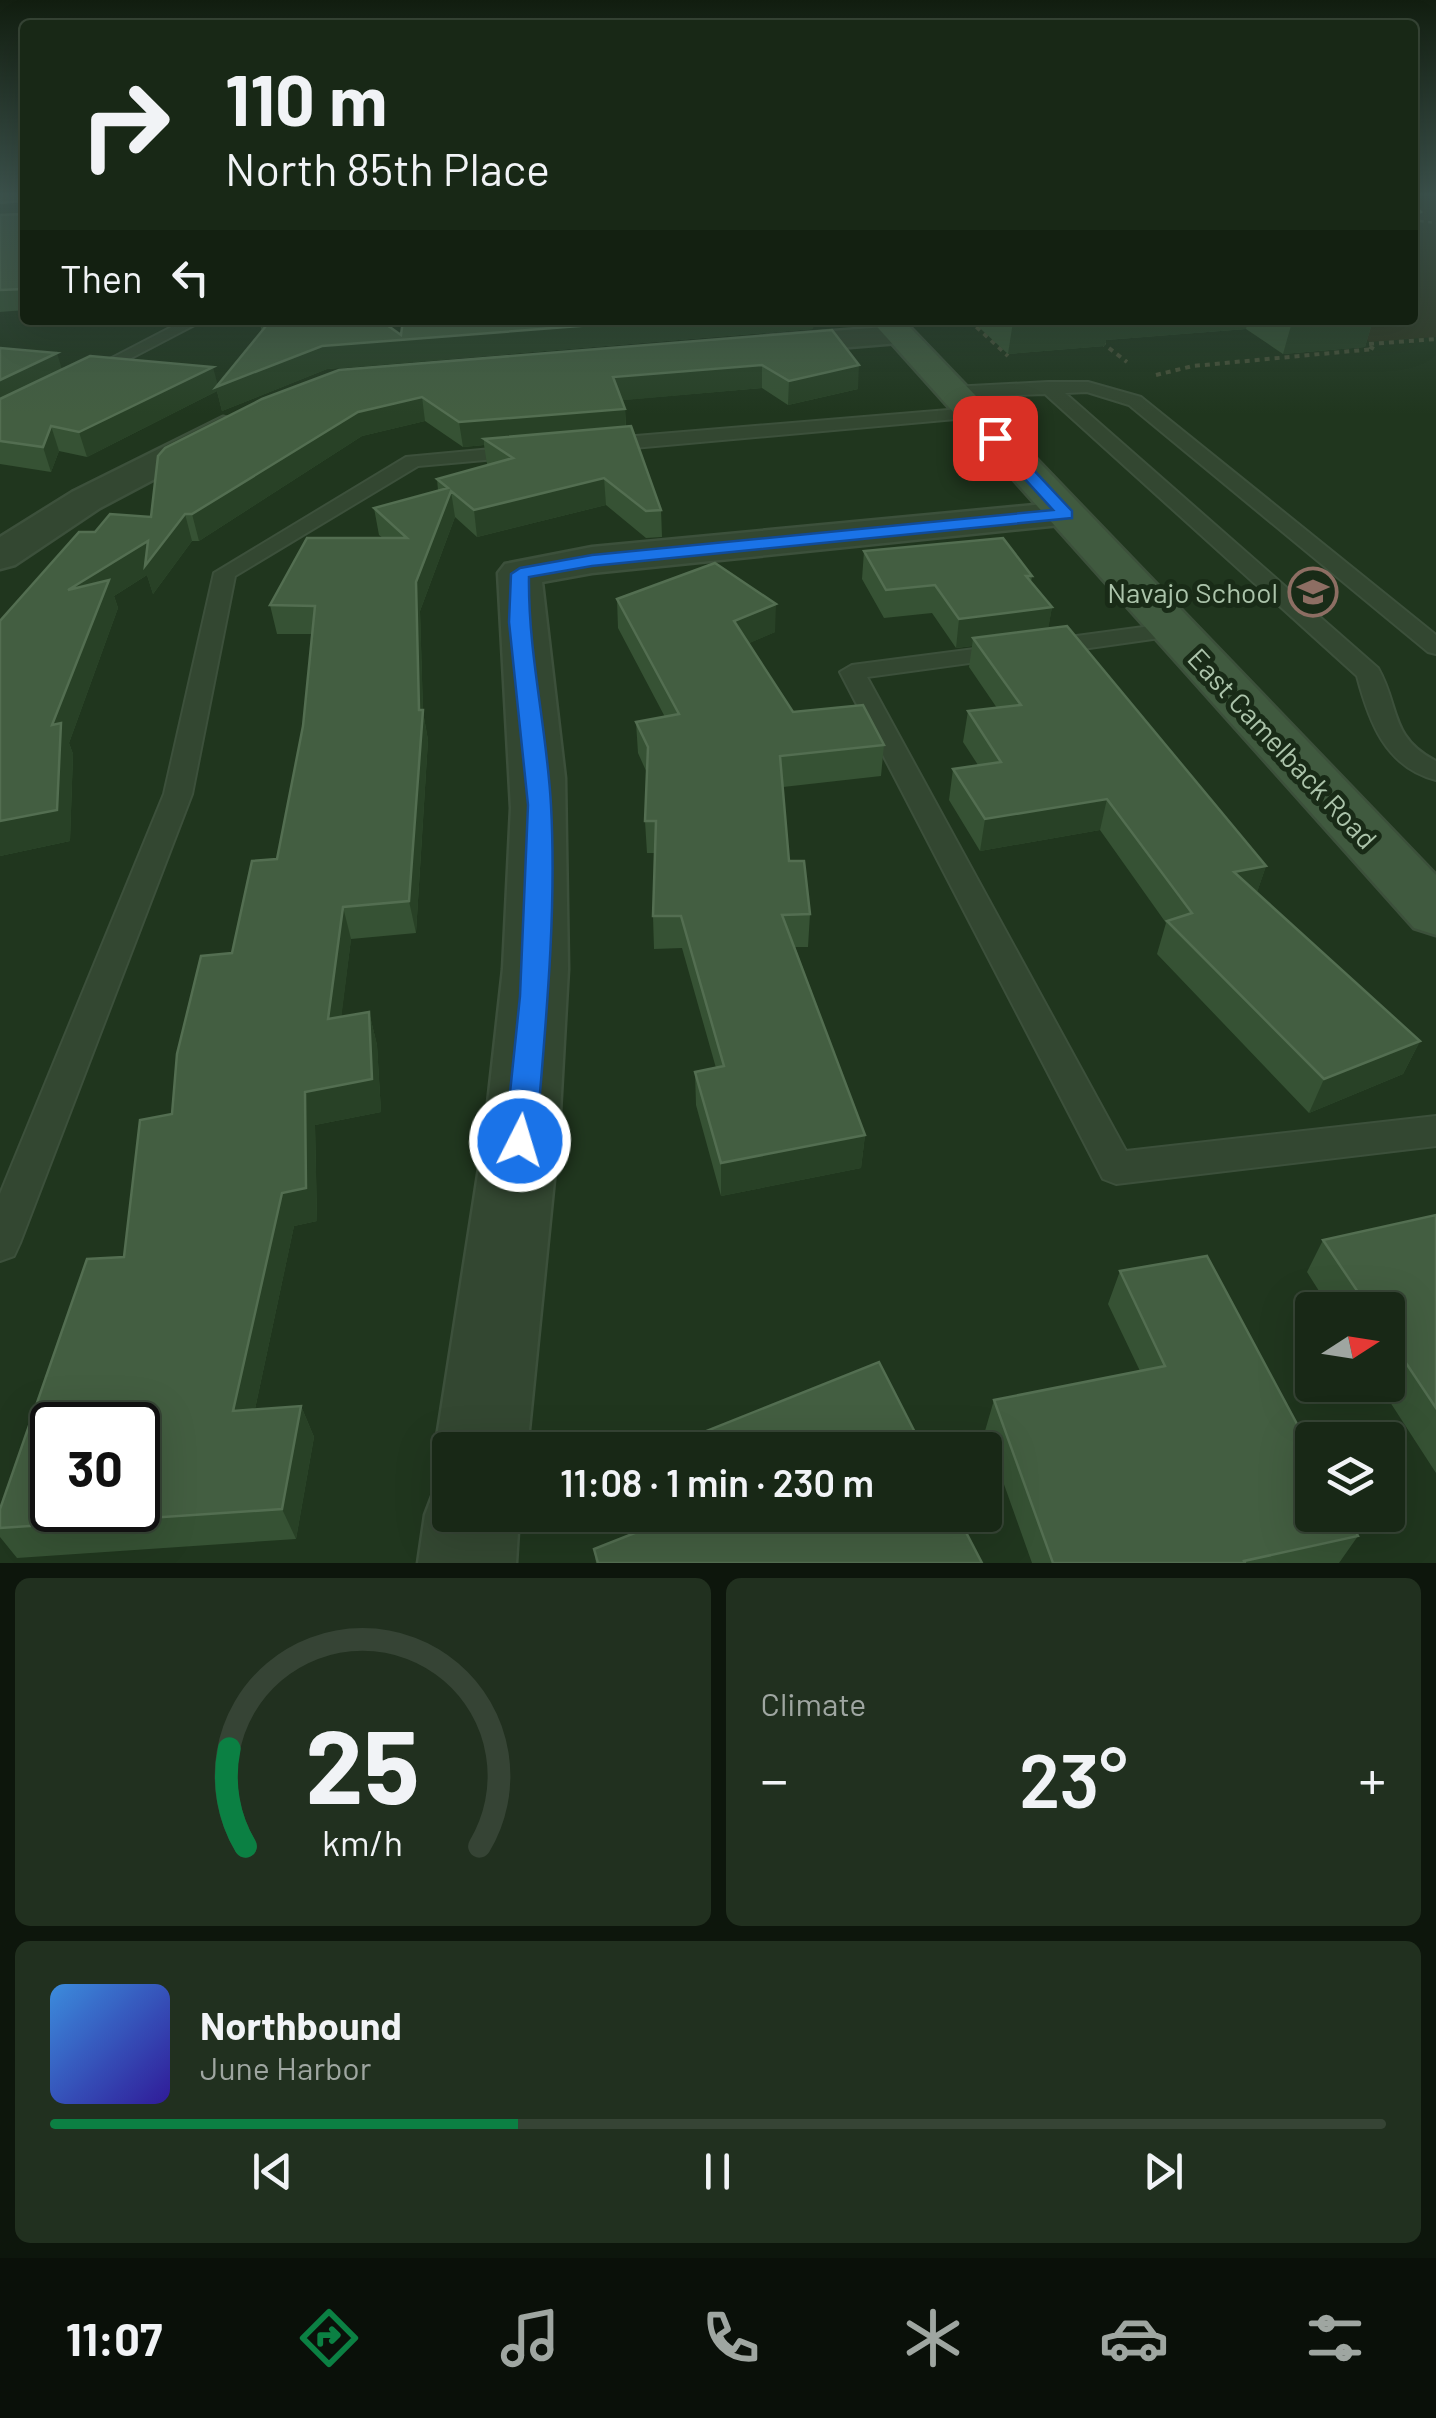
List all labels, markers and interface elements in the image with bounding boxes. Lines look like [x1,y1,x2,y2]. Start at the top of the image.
text: 110 m [225,56,387,140]
icon: right [60,60,190,190]
text: North 85th Place [225,141,550,195]
icon: left [163,250,218,305]
text: Then [60,255,143,301]
pin [953,396,1038,481]
icon: arrive [968,411,1023,466]
school or university icon: Navajo School [1287,566,1339,618]
place label: Navajo School [1107,575,1278,609]
street label: East Camelback Road [1181,641,1385,855]
position arrow [468,1089,572,1193]
north arrow [1295,1292,1405,1402]
map controls [1295,1292,1405,1532]
speed limit sign: 30 [30,1402,160,1532]
button: layers [1295,1422,1405,1532]
text: 11:08 · 1 min · 230 m [560,1459,874,1505]
text: Climate [761,1684,866,1722]
text: 25 [306,1700,420,1825]
text: 23° [1019,1733,1128,1823]
text: − [761,1745,788,1811]
text: + [1358,1745,1386,1811]
text: km/h [322,1820,403,1863]
text: Northbound [200,2002,402,2048]
text: June Harbor [200,2048,371,2086]
icon: previous [245,2144,300,2199]
icon: pause [690,2144,745,2199]
icon: next [1136,2144,1191,2199]
icon: directions [294,2303,364,2373]
icon: music [495,2303,565,2373]
icon: phone [696,2303,766,2373]
icon: climate [898,2303,968,2373]
icon: car [1099,2303,1169,2373]
icon: filters [1300,2303,1370,2373]
text: 11:07 [66,2311,162,2365]

